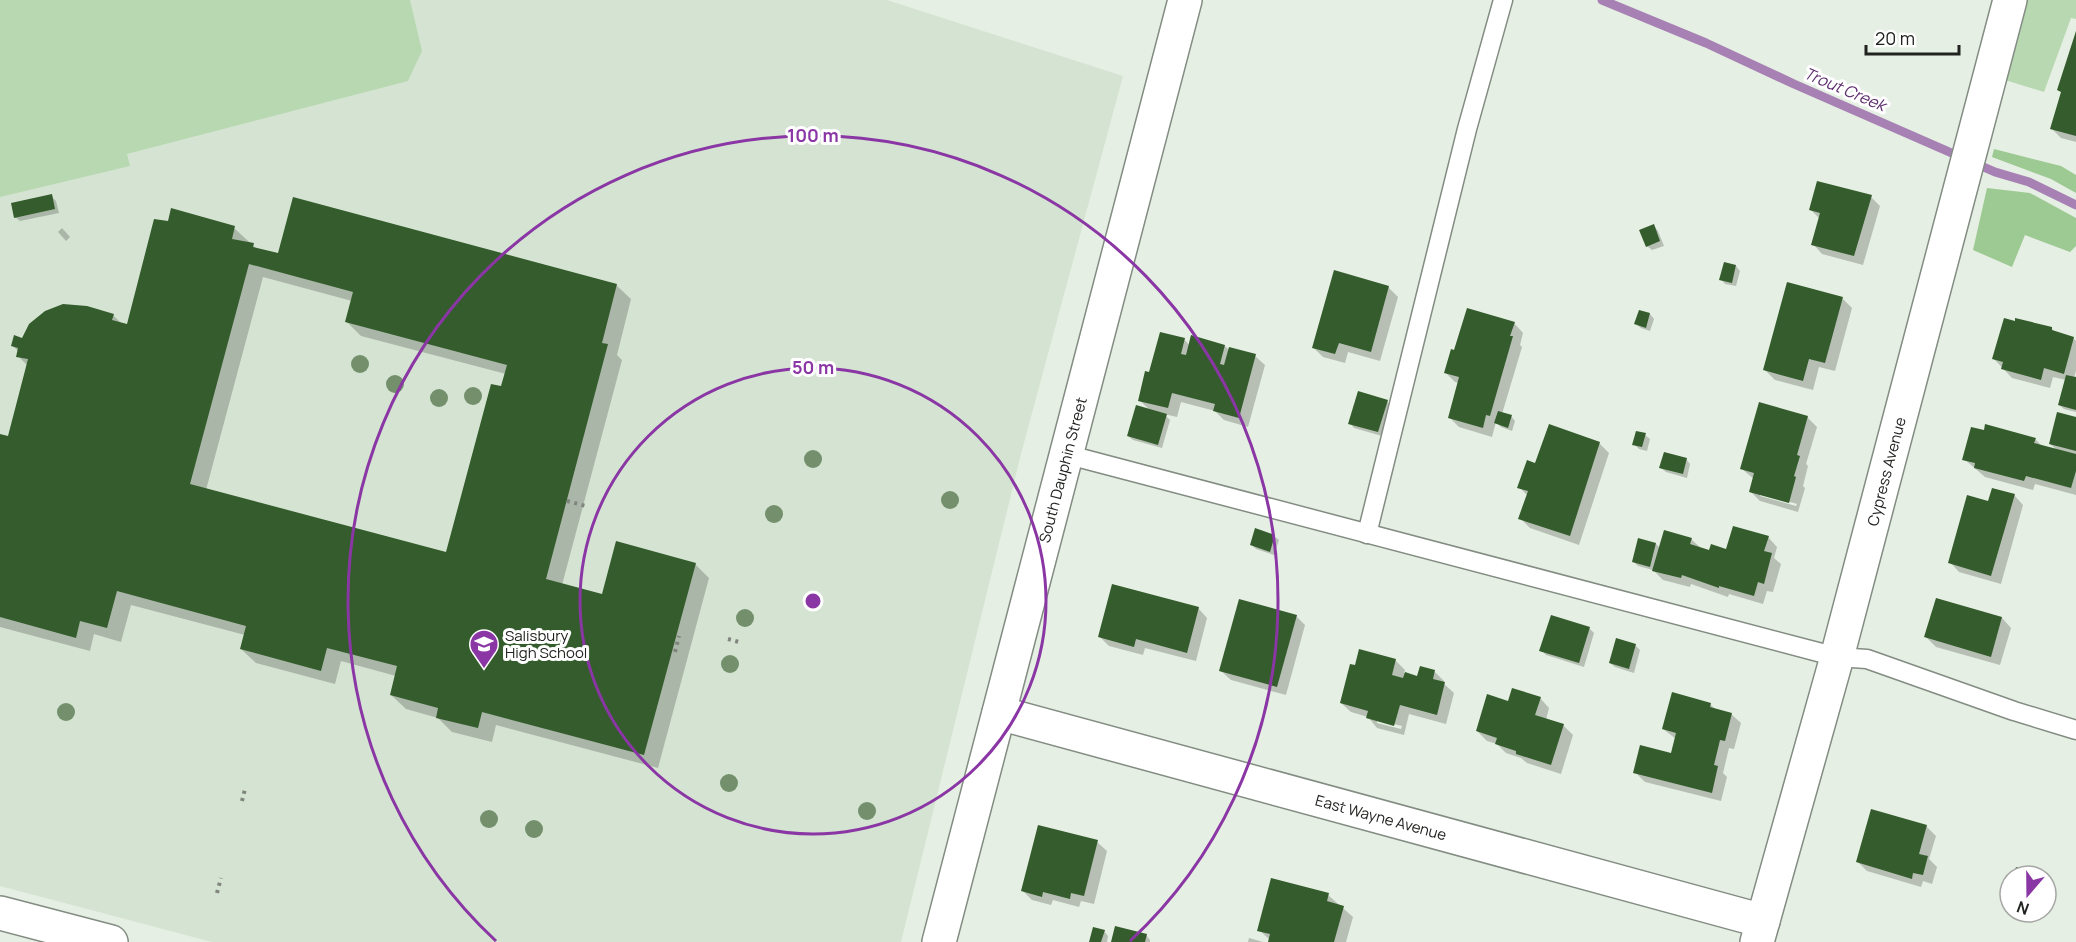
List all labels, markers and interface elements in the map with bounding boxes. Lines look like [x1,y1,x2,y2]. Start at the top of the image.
scale bar [1866,18,1959,56]
text: 20 m [1875,26,1915,50]
water label: Trout Creek [1801,62,1891,117]
text: 100 m [787,123,839,147]
text: 50 m [792,355,834,379]
street label: South Dauphin Street [1033,395,1091,545]
street label: Cypress Avenue [1862,414,1910,528]
centre of rings [803,591,823,611]
place label: Salisbury High School [505,625,587,663]
school or university icon: Salisbury High School [468,628,500,670]
street label: East Wayne Avenue [1313,789,1449,845]
north arrow [1998,864,2058,924]
text: N [2014,896,2032,920]

